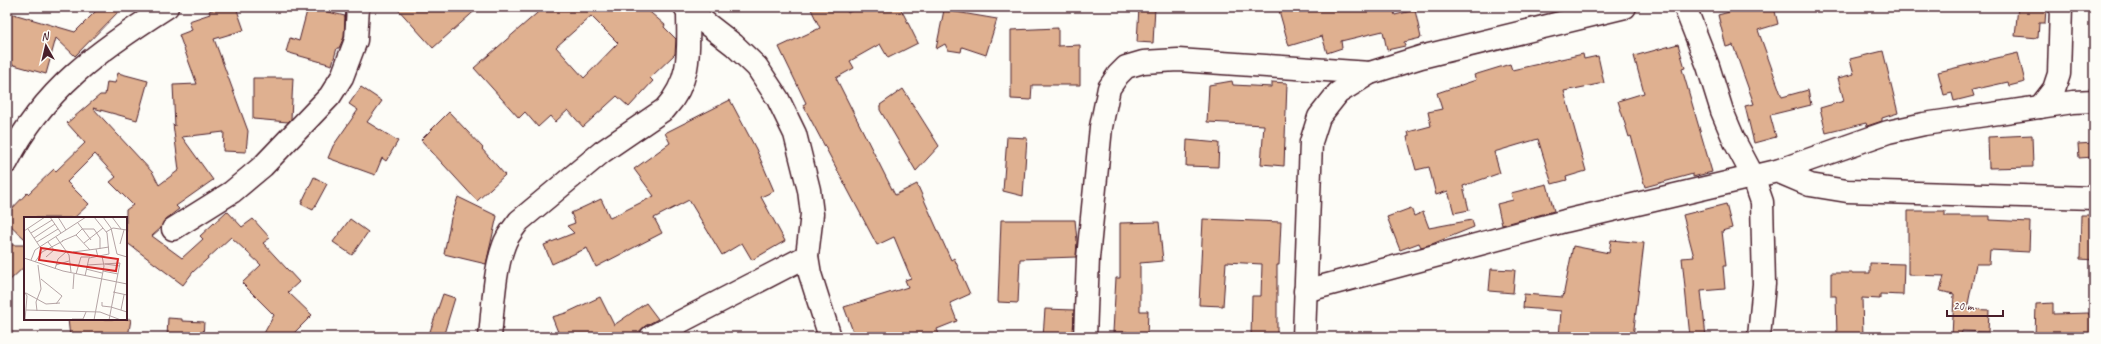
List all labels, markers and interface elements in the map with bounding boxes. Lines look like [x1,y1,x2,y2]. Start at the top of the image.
north arrow [26,26,66,66]
text: N [40,28,51,44]
inset map [24,217,127,320]
scale bar [1947,292,2003,318]
text: 20 m [1953,298,1975,314]

